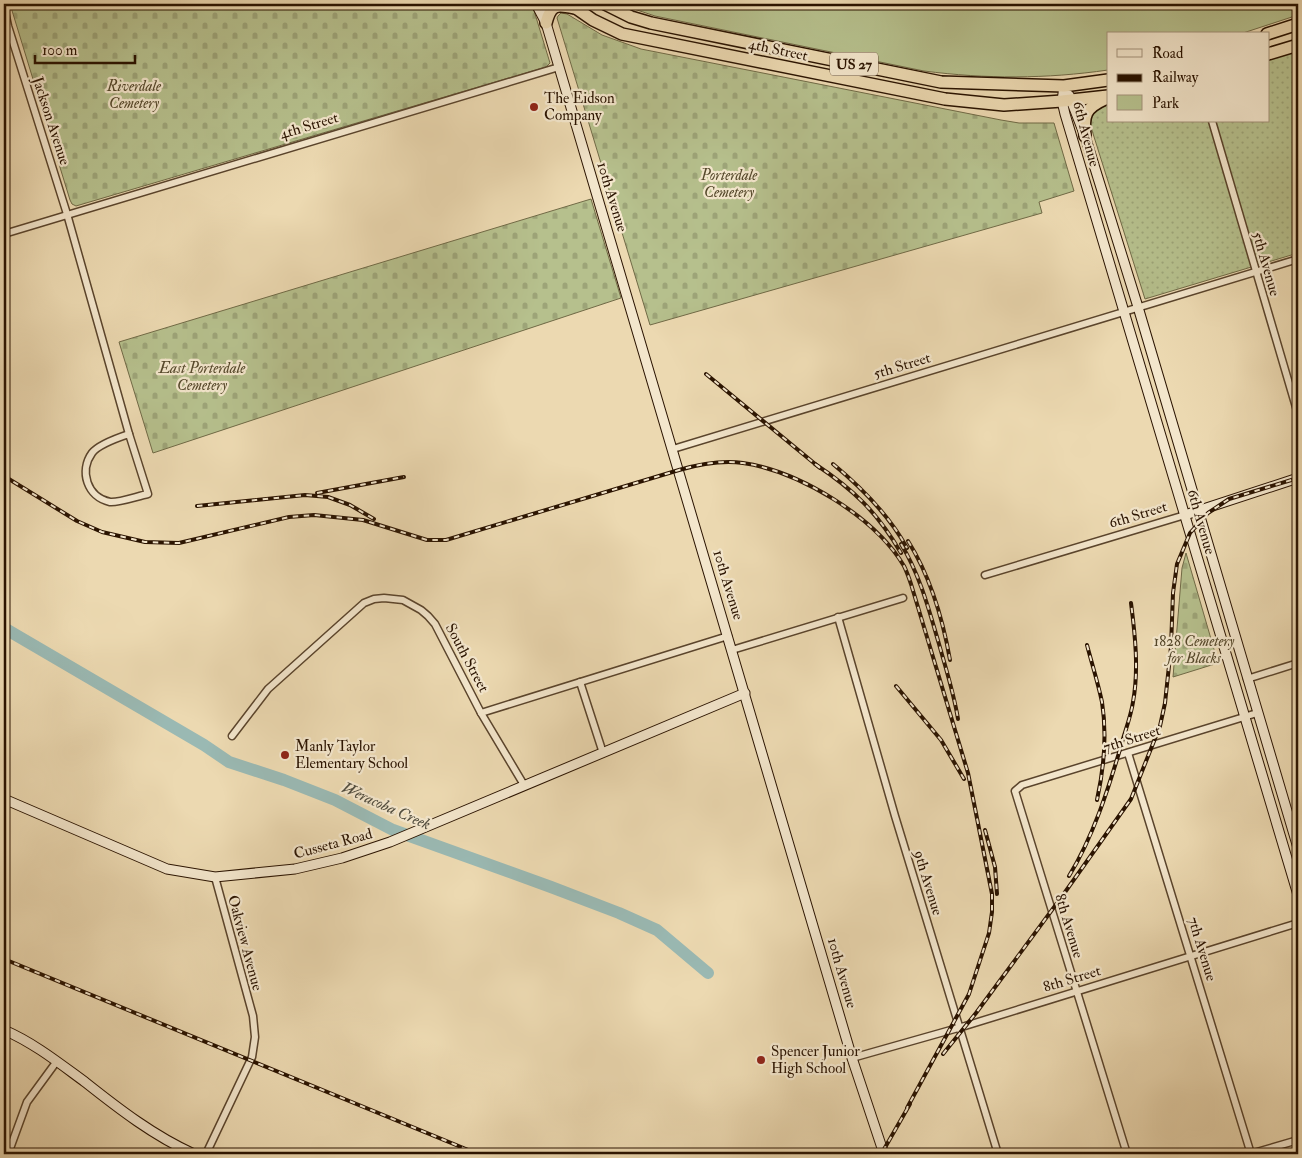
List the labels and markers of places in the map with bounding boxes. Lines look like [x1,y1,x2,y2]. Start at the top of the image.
place label: The Eidson Company [544,89,615,126]
marker: The Eidson Company [528,101,540,113]
place label: Manly Taylor Elementary School [295,737,408,773]
marker: Manly Taylor Elementary School [279,749,291,761]
place label: Spencer Junior High School [771,1042,860,1078]
marker: Spencer Junior High School [755,1054,767,1066]

